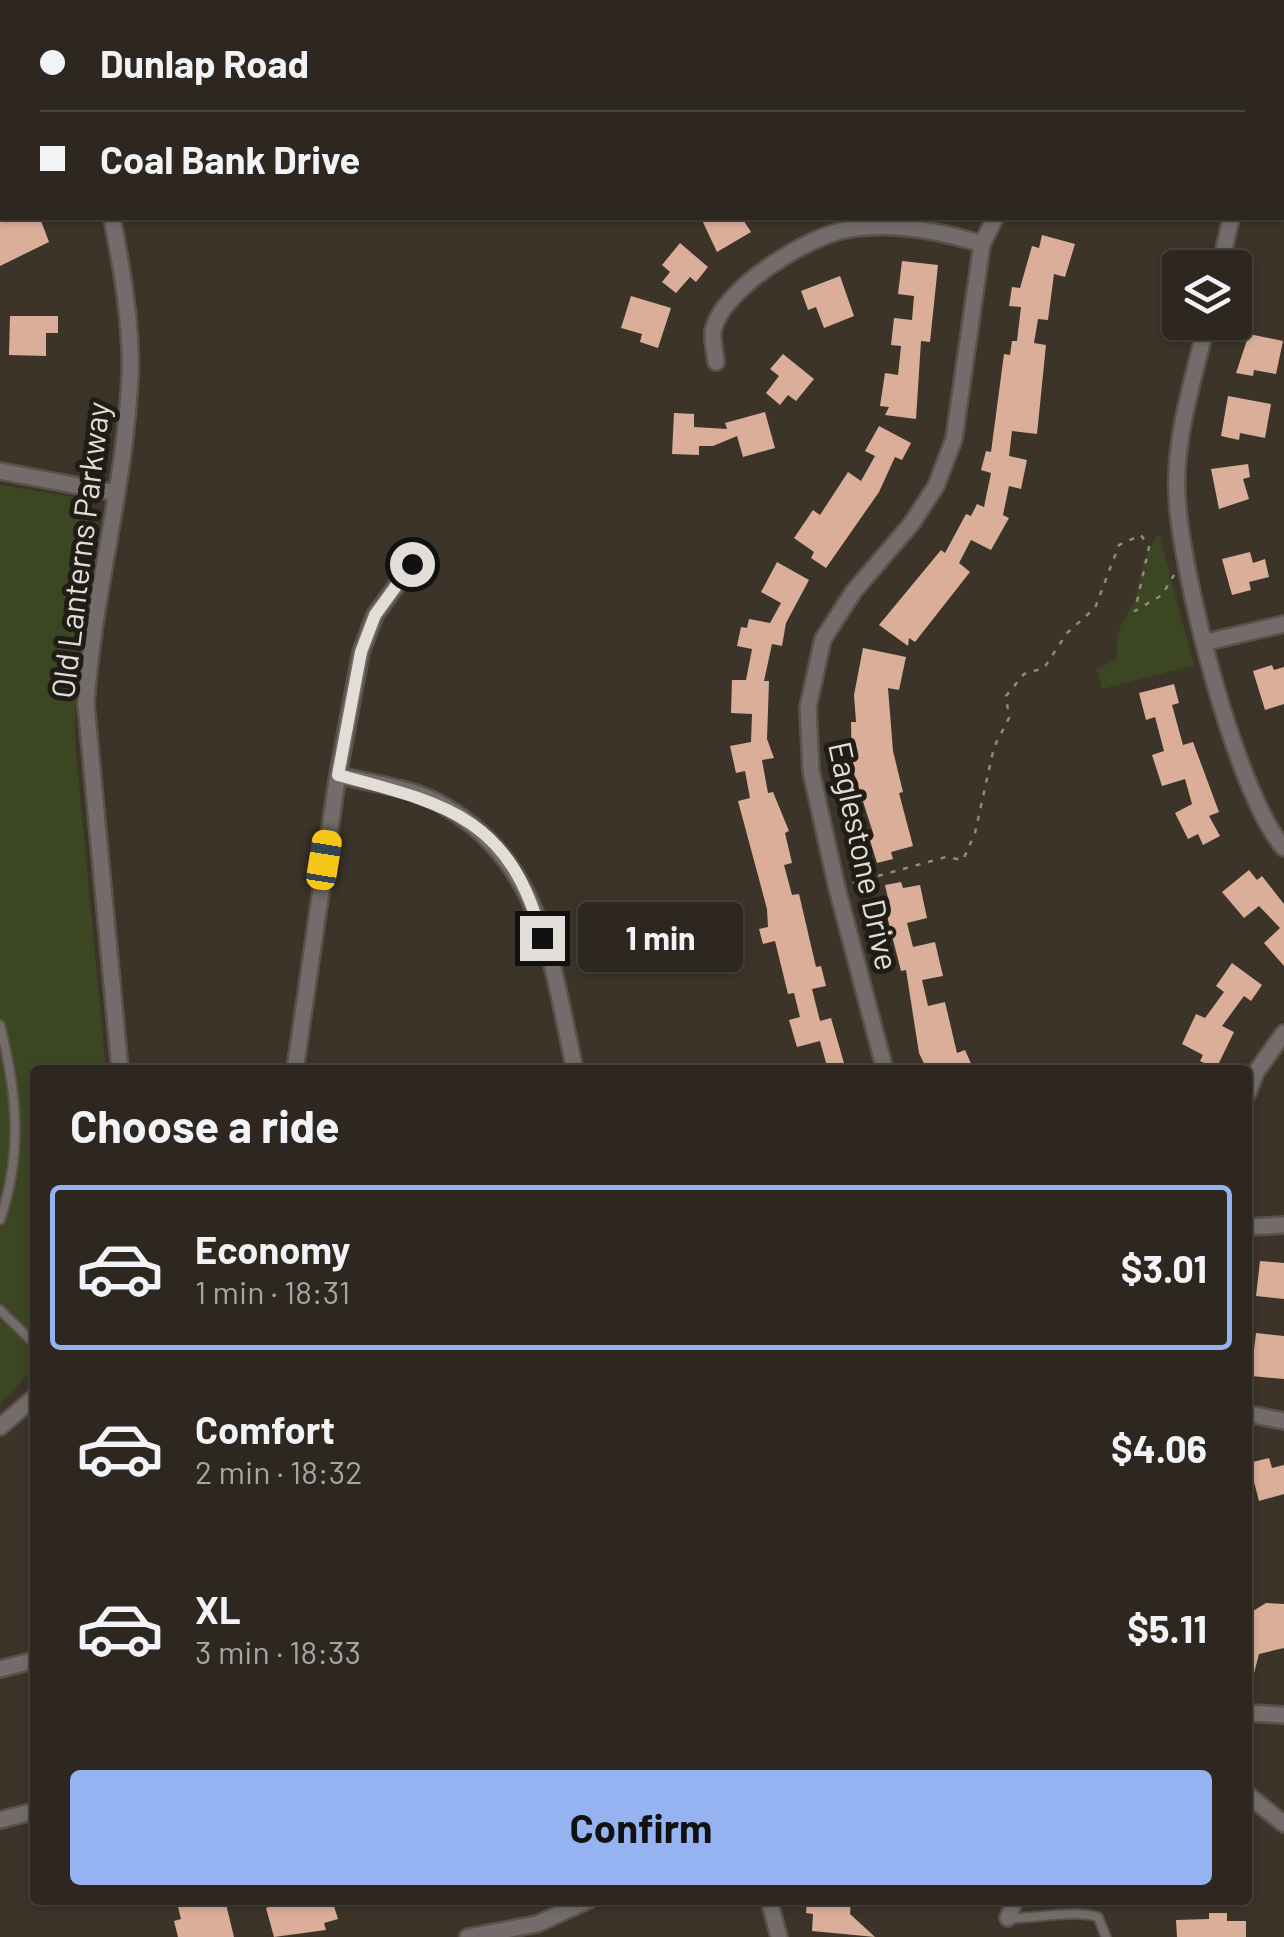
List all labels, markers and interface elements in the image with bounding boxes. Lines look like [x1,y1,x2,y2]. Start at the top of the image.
text: Dunlap Road [100,40,309,86]
text: Coal Bank Drive [100,136,360,182]
map controls [1162,250,1252,340]
button: layers [1162,250,1252,340]
street label: Old Lanterns Parkway [42,399,116,700]
route start [390,542,435,587]
street label: Eaglestone Drive [822,738,908,973]
car [304,828,344,892]
callout: 1 min [577,903,742,973]
route end [520,916,565,961]
text: 1 min [625,918,696,956]
text: Choose a ride [70,1098,340,1152]
icon: car [75,1223,165,1313]
text: Economy [195,1226,350,1272]
text: $3.01 [1121,1245,1207,1291]
text: 1 min · 18:31 [195,1272,350,1310]
icon: car [75,1403,165,1493]
text: Comfort [195,1406,335,1452]
text: $4.06 [1111,1425,1207,1471]
text: 2 min · 18:32 [195,1452,362,1490]
icon: car [75,1583,165,1673]
text: XL [195,1586,241,1632]
text: $5.11 [1127,1605,1207,1651]
text: 3 min · 18:33 [195,1632,361,1670]
button: Confirm [70,1770,1212,1885]

